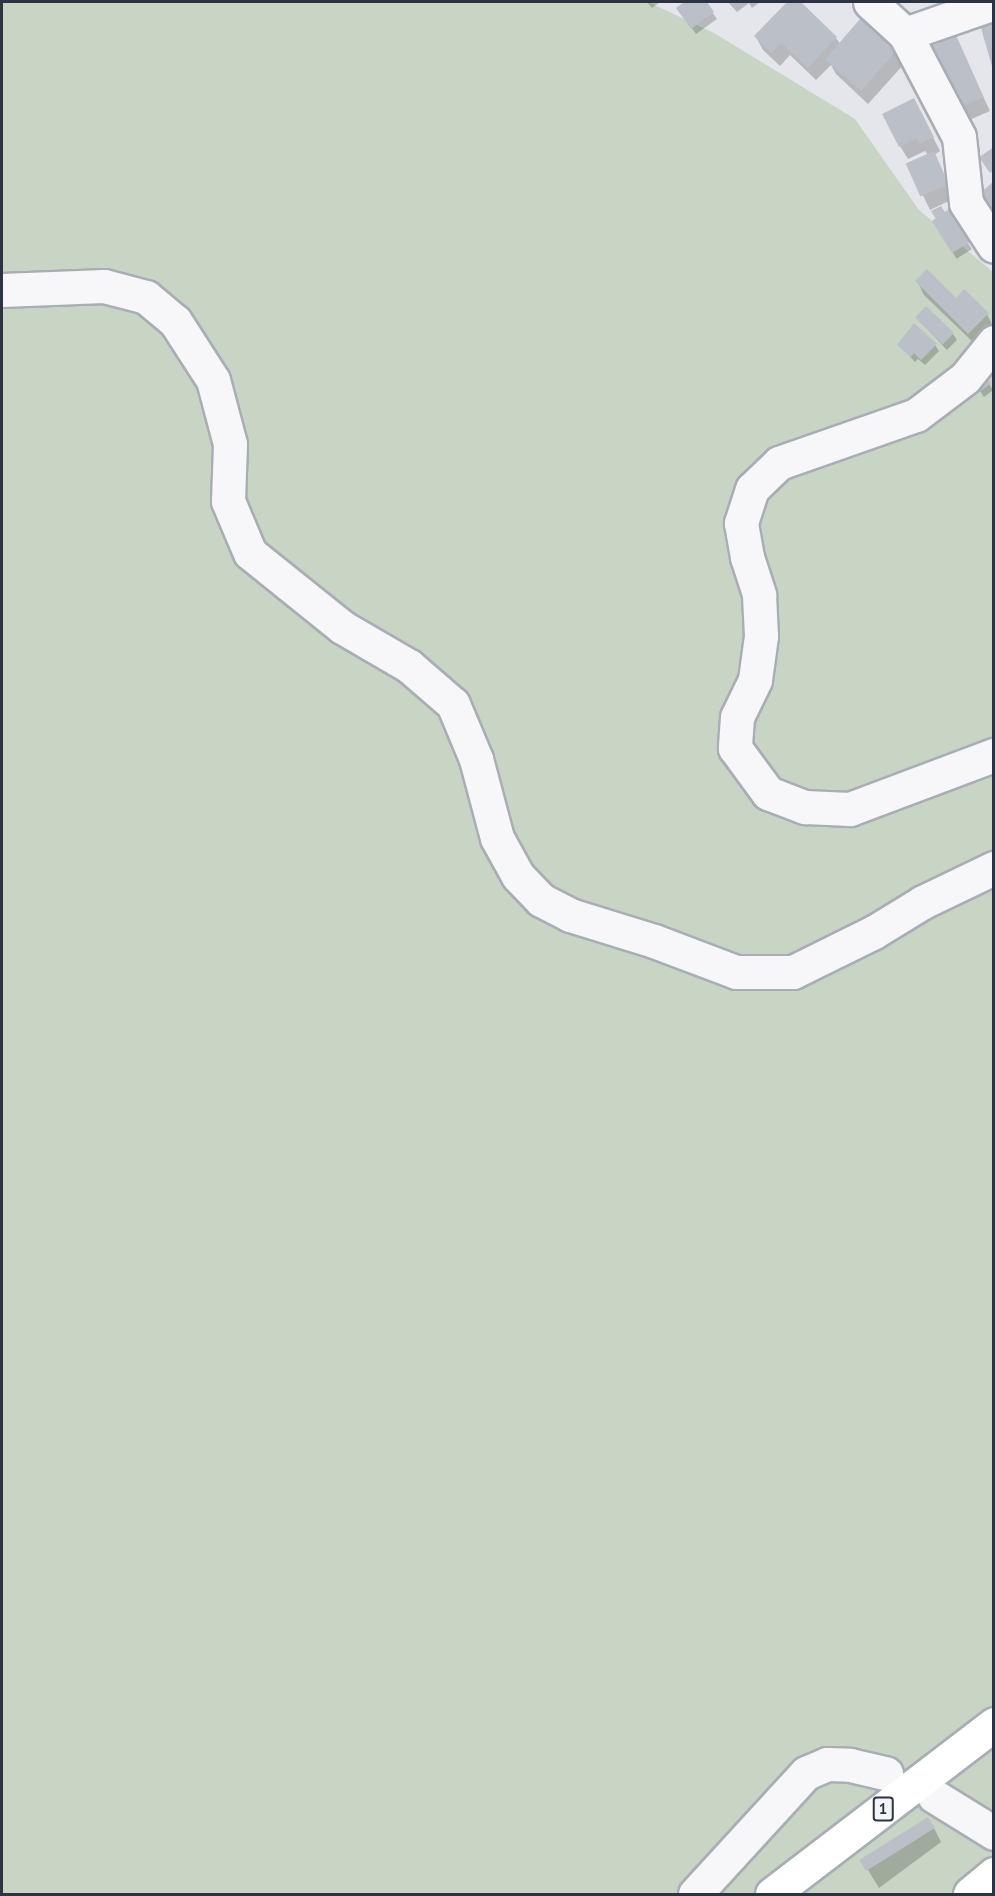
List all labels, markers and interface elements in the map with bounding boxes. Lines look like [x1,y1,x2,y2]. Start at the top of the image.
road number: 1 [872,1797,894,1821]

